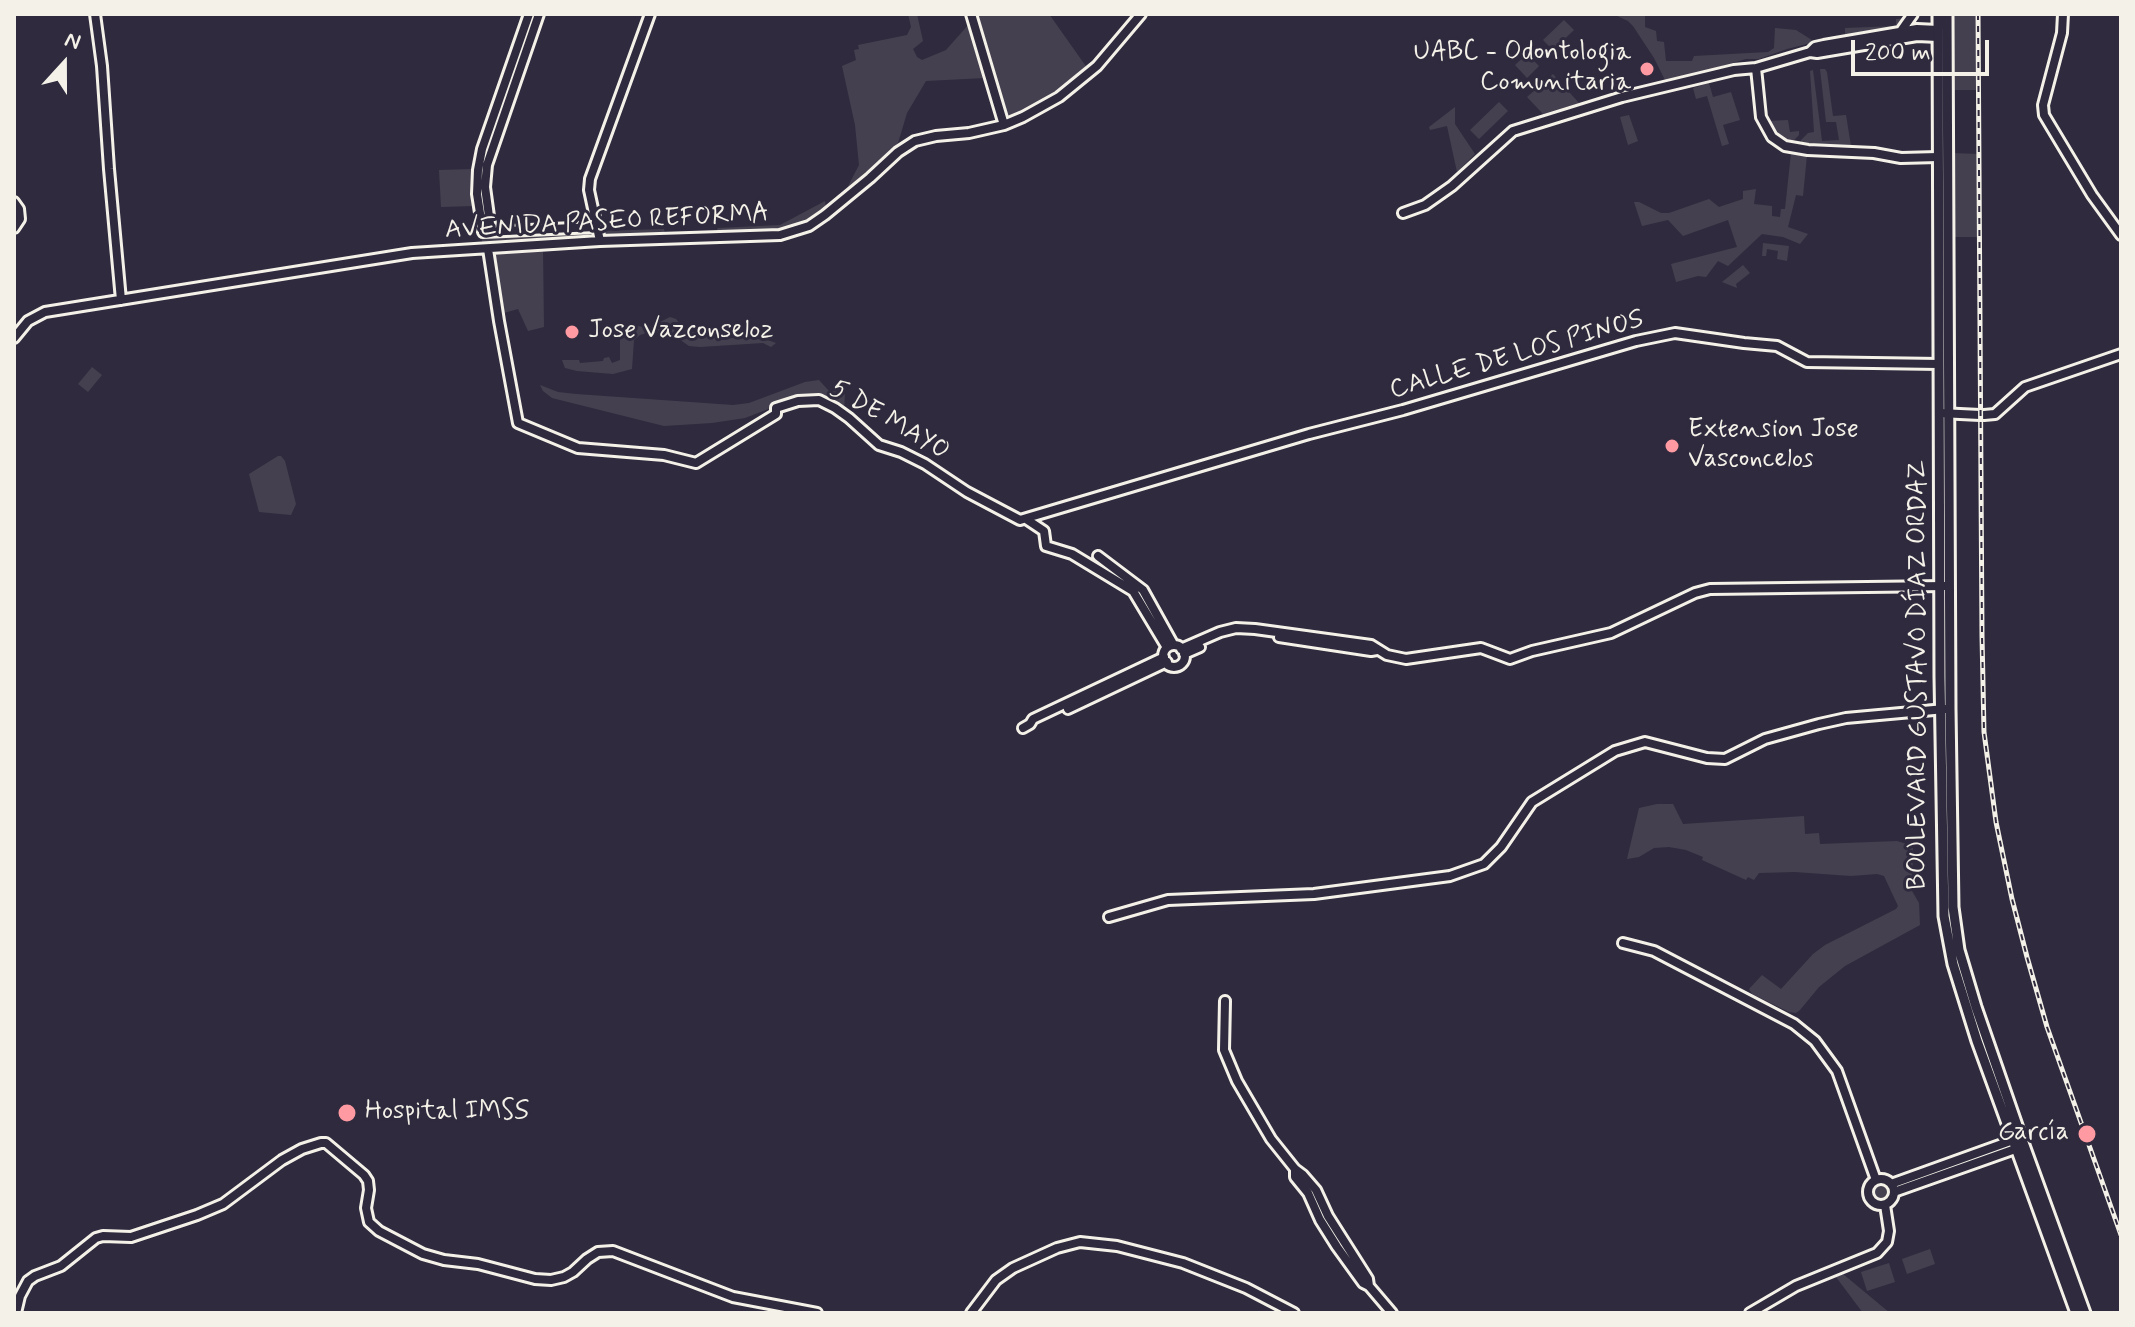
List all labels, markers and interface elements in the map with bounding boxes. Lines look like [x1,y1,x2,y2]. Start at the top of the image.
north arrow [24,24,104,104]
scale bar [1855,24,1993,74]
text: N [61,26,84,57]
place label: UABC - Odontologia Comunitaria [1414,38,1631,100]
text: 200 m [1865,38,1931,69]
marker: UABC - Odontologia Comunitaria [1638,60,1656,78]
street label: AVENIDA PASEO REFORMA [444,199,770,247]
street label: CALLE DE LOS PINOS [1386,305,1648,407]
place label: Jose Vazconseloz [588,316,773,348]
marker: Jose Vazconseloz [563,323,581,341]
street label: 5 DE MAYO [824,374,954,468]
place label: Extension Jose Vasconcelos [1688,415,1859,476]
marker: Extension Jose Vasconcelos [1663,437,1681,455]
street label: BOULEVARD GUSTAVO DÍAZ ORDAZ [1904,460,1936,890]
place label: Hospital IMSS [365,1097,529,1129]
marker: Hospital IMSS [336,1102,358,1124]
place label: García [1998,1118,2069,1150]
marker: García [2076,1123,2098,1145]

